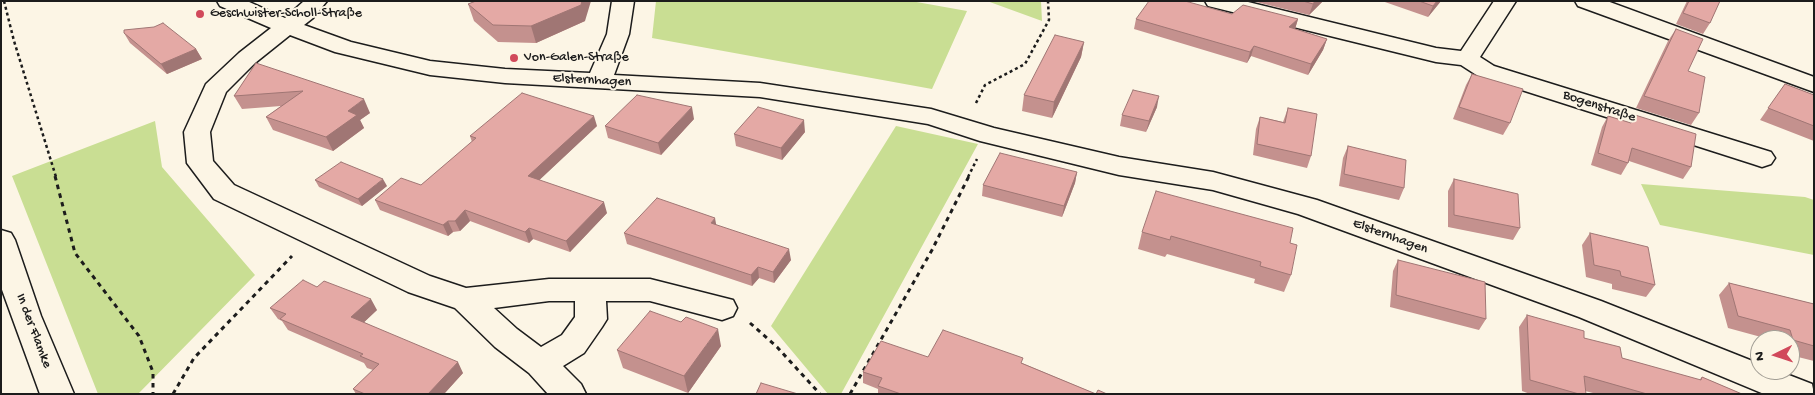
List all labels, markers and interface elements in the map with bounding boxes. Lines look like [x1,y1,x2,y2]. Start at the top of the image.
place label: Geschwister-Scholl-Straße [210,6,362,22]
marker: Geschwister-Scholl-Straße [194,8,206,20]
place label: Von-Galen-Straße [524,50,629,66]
marker: Von-Galen-Straße [508,52,520,64]
street label: Elsternhagen [552,71,632,91]
street label: Bogenstraße [1560,87,1638,127]
street label: Elsternhagen [1350,216,1430,258]
street label: In der Flamke [11,291,55,371]
north arrow [1750,330,1800,380]
text: N [1752,351,1769,361]

